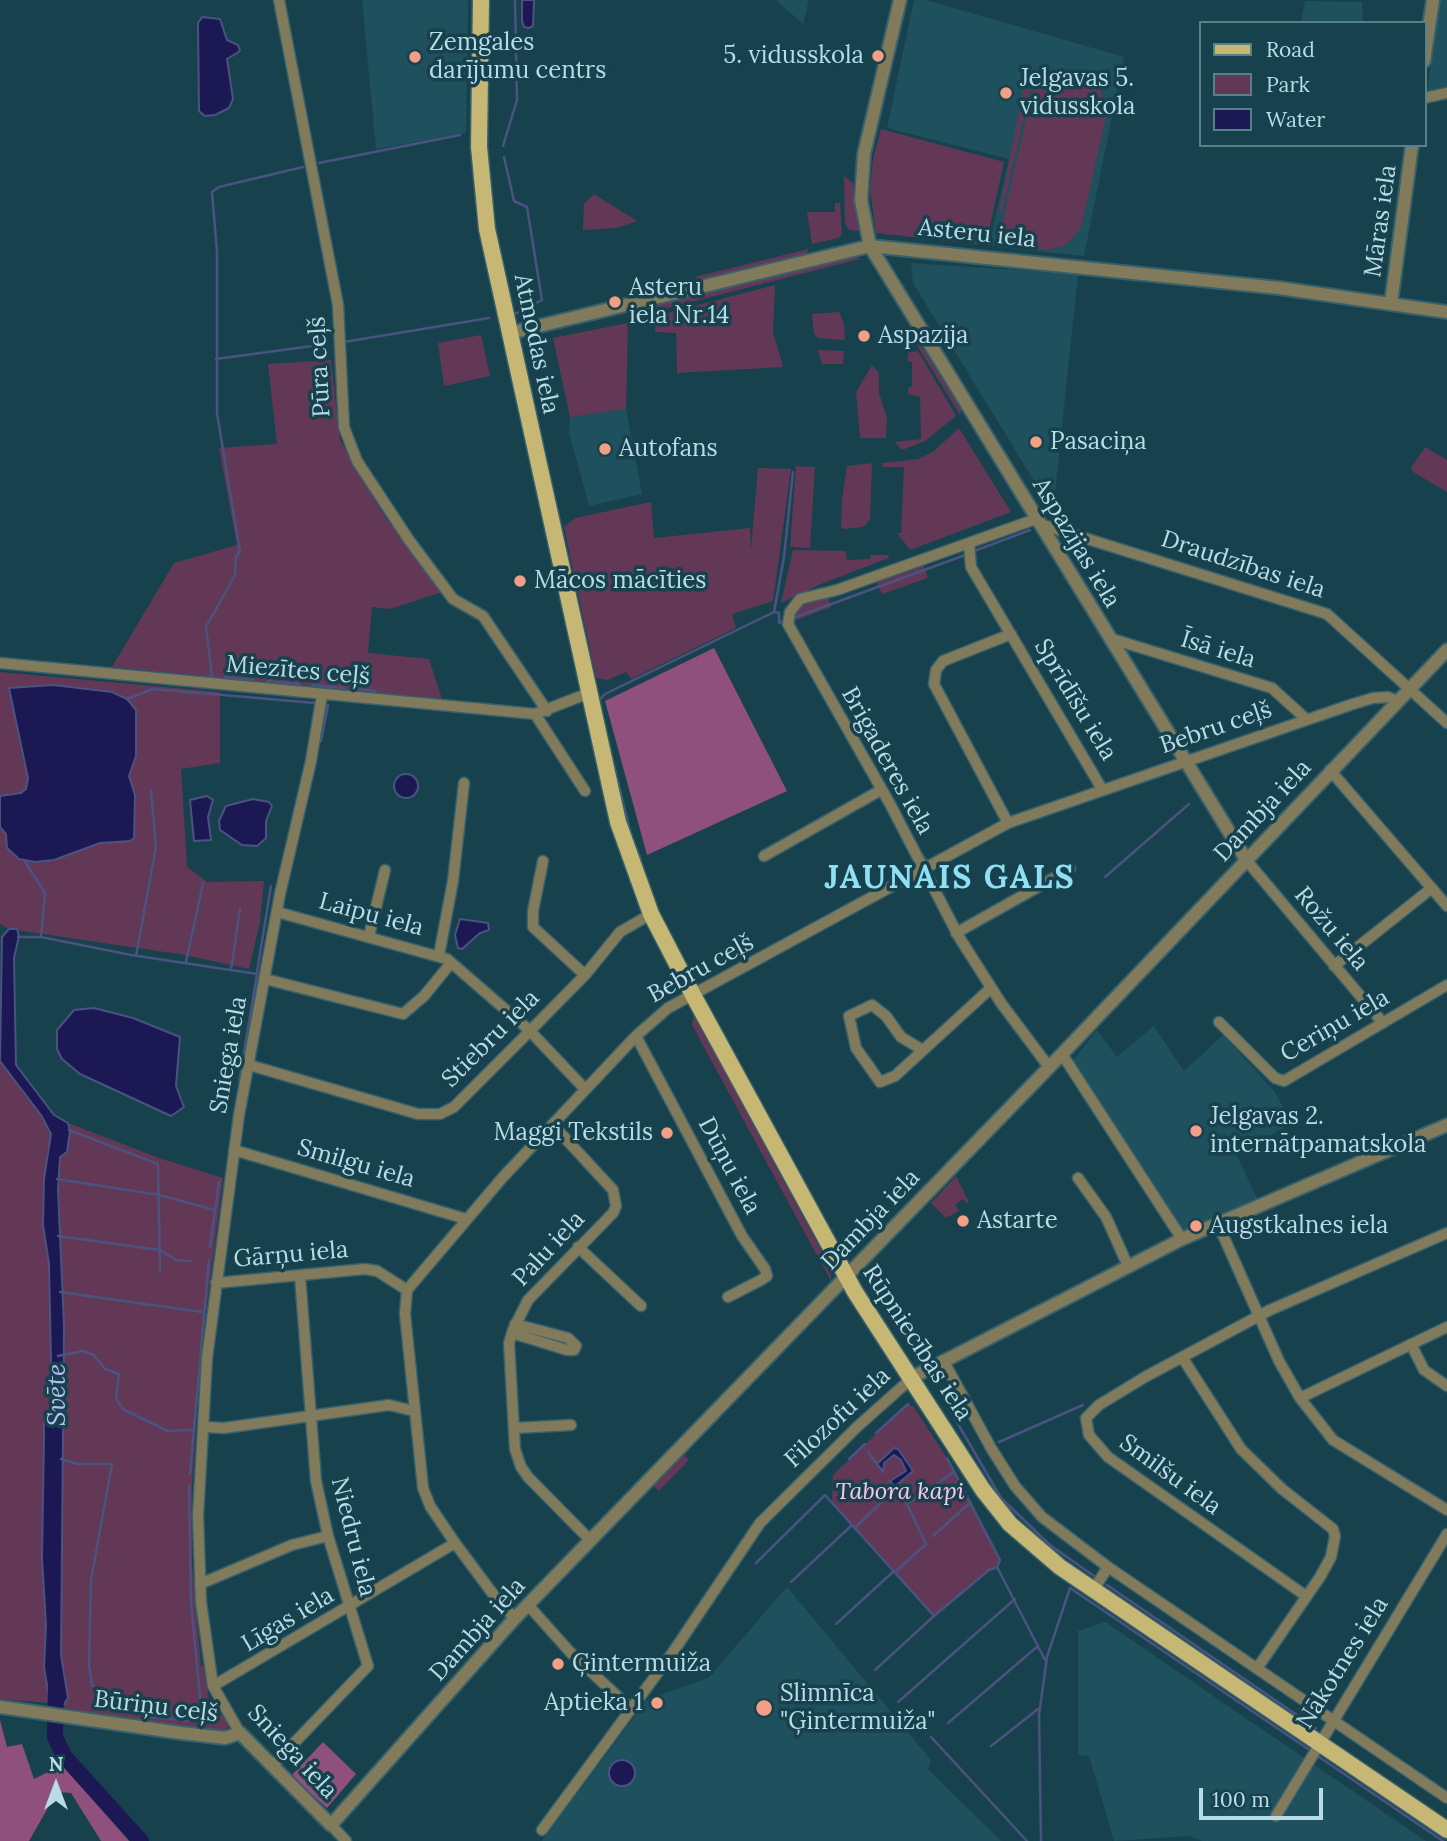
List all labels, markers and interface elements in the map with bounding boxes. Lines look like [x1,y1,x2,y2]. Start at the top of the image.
legend [1198,21,1426,147]
place label: Zemgales darījumu centrs [429,29,606,85]
text: Road [1266,36,1315,63]
place label: 5. vidusskola [723,42,864,70]
marker: 5. vidusskola [870,48,886,64]
marker: Zemgales darījumu centrs [407,49,423,65]
place label: Jelgavas 5. vidusskola [1020,65,1135,121]
text: Park [1266,71,1310,98]
marker: Jelgavas 5. vidusskola [998,85,1014,101]
text: Water [1266,106,1325,133]
street label: Māras iela [1359,163,1403,279]
street label: Asteru iela [917,214,1037,254]
street label: Atmodas iela [507,271,565,417]
place label: Asteru iela Nr.14 [629,274,729,330]
marker: Asteru iela Nr.14 [607,294,623,310]
street label: Pūra ceļš [303,316,337,418]
place label: Aspazija [878,322,969,350]
marker: Aspazija [856,328,872,344]
place label: Pasaciņa [1050,428,1147,456]
marker: Pasaciņa [1028,434,1044,450]
place label: Autofans [619,435,718,463]
marker: Autofans [597,441,613,457]
street label: Aspazijas iela [1026,473,1126,613]
street label: Draudzības iela [1157,525,1329,605]
place label: Mācos mācīties [534,567,706,595]
marker: Mācos mācīties [512,573,528,589]
street label: Īsā iela [1177,625,1259,675]
street label: Sprīdīšu iela [1028,634,1122,766]
street label: Miezītes ceļš [225,650,371,692]
street label: Brigaderes iela [835,682,939,840]
street label: Bebru ceļš [1156,695,1276,761]
street label: Dambja iela [1208,754,1318,868]
district label: JAUNAIS GALS [826,860,1074,898]
street label: Rožu iela [1288,881,1374,977]
street label: Laipu iela [316,887,426,943]
street label: Bebru ceļš [643,928,759,1010]
street label: Ceriņu iela [1275,983,1395,1069]
street label: Stiebru iela [436,984,546,1094]
street label: Sniega iela [205,994,253,1116]
place label: Jelgavas 2. internātpamatskola [1210,1103,1426,1159]
street label: Dūņu iela [691,1112,767,1220]
place label: Maggi Tekstils [494,1119,653,1147]
marker: Jelgavas 2. internātpamatskola [1188,1123,1204,1139]
marker: Maggi Tekstils [659,1125,675,1141]
street label: Smilgu iela [294,1134,418,1194]
street label: Dambja iela [816,1164,926,1276]
street label: Palu iela [507,1205,591,1293]
place label: Astarte [977,1207,1058,1235]
place label: Augstkalnes iela [1210,1212,1388,1240]
marker: Astarte [955,1213,971,1229]
marker: Augstkalnes iela [1188,1218,1204,1234]
street label: Gārņu iela [233,1236,349,1274]
street label: Rūpniecības iela [856,1260,978,1426]
street label: Filozofu iela [779,1362,897,1474]
water label: Svēte [42,1364,74,1426]
street label: Smilšu iela [1114,1428,1226,1522]
street label: Niedru iela [324,1474,382,1600]
park label: Tabora kapi [836,1478,964,1506]
street label: Dambja iela [424,1572,532,1688]
street label: Līgas iela [237,1581,339,1659]
street label: Nākotnes iela [1291,1592,1395,1734]
place label: Ģintermuiža [572,1650,711,1678]
marker: Ģintermuiža [550,1656,566,1672]
place label: Slimnīca "Ģintermuiža" [780,1680,936,1736]
street label: Būriņu ceļš [92,1685,220,1729]
place label: Aptieka 1 [544,1689,643,1717]
marker: Aptieka 1 [649,1695,665,1711]
marker: Slimnīca "Ģintermuiža" [754,1698,774,1718]
street label: Sniega iela [241,1699,343,1805]
north arrow [21,1750,91,1820]
text: N [49,1752,63,1776]
scale bar [1202,1774,1326,1818]
text: 100 m [1212,1786,1270,1813]

